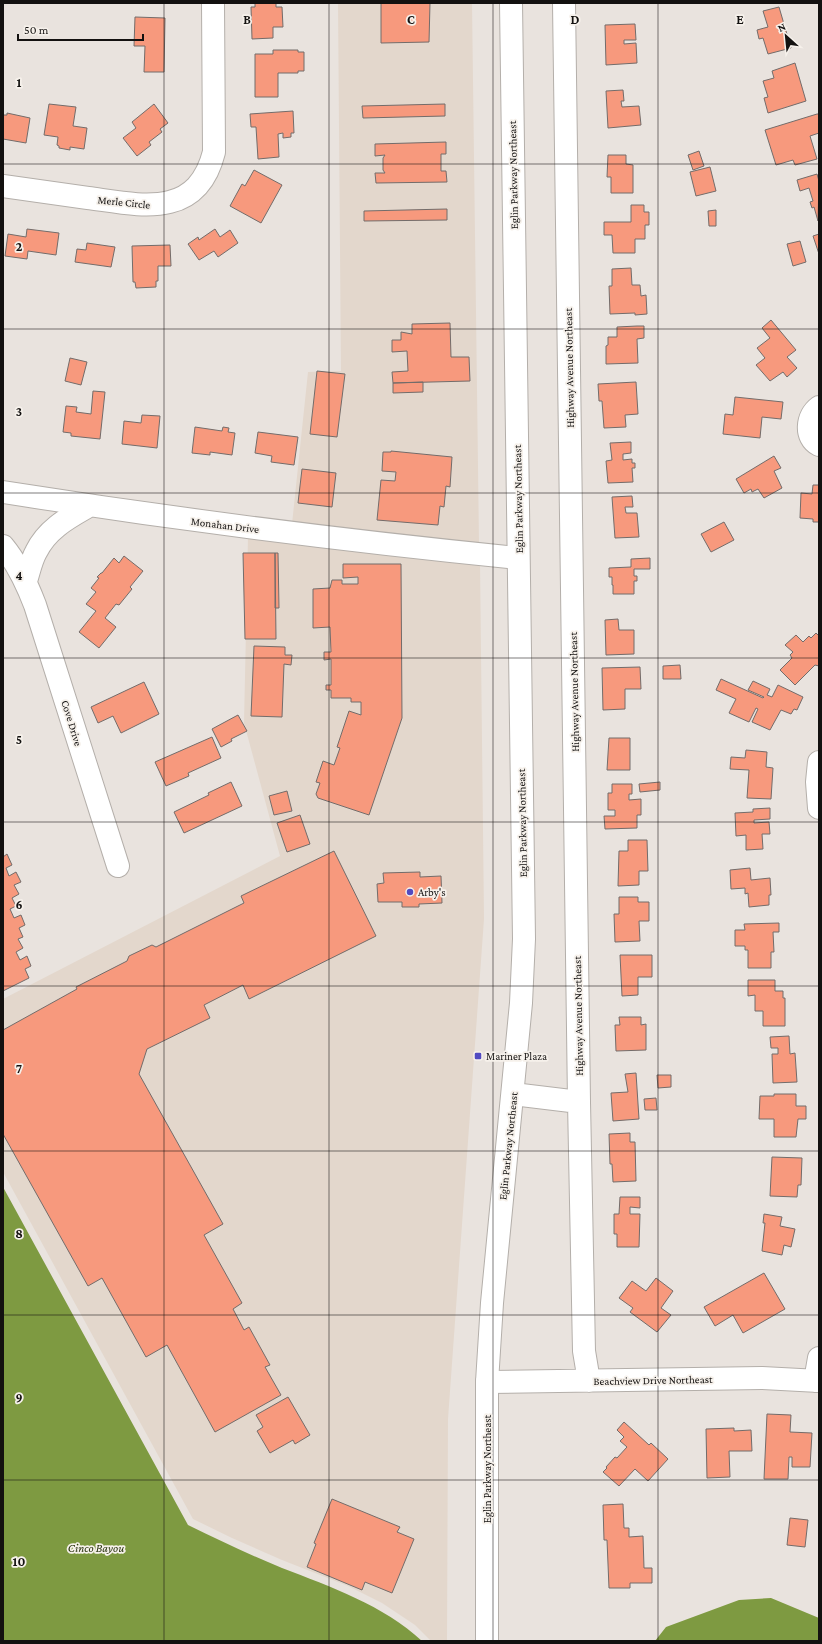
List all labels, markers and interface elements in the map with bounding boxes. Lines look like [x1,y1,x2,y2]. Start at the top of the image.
text: B [243,12,251,27]
text: C [407,12,415,27]
text: D [571,12,580,27]
text: E [736,12,744,27]
scale bar [18,16,143,42]
north arrow [766,16,806,56]
text: N [775,20,788,34]
text: 50 m [24,23,49,37]
text: 1 [17,75,22,90]
street label: Eglin Parkway Northeast [506,120,521,229]
street label: Merle Circle [97,193,151,211]
text: 2 [16,239,23,254]
street label: Highway Avenue Northeast [562,308,577,428]
text: 3 [16,404,22,419]
street label: Eglin Parkway Northeast [511,444,526,553]
street label: Monahan Drive [190,515,260,535]
text: 4 [15,568,23,583]
street label: Highway Avenue Northeast [567,632,582,752]
street label: Cove Drive [59,698,85,748]
text: 5 [16,732,22,747]
street label: Eglin Parkway Northeast [515,768,530,877]
place label: Arby's [418,886,446,899]
marker: Arby's [405,887,415,897]
text: 6 [15,897,23,912]
street label: Highway Avenue Northeast [571,956,586,1076]
place label: Mariner Plaza [486,1050,547,1062]
marker: Mariner Plaza [473,1051,483,1061]
text: 7 [16,1061,22,1076]
street label: Eglin Parkway Northeast [496,1091,521,1201]
text: 8 [15,1226,23,1241]
street label: Beachview Drive Northeast [593,1373,713,1387]
text: 9 [15,1390,23,1405]
street label: Eglin Parkway Northeast [481,1414,494,1523]
water label: Cinco Bayou [68,1541,124,1555]
text: 10 [13,1554,25,1569]

